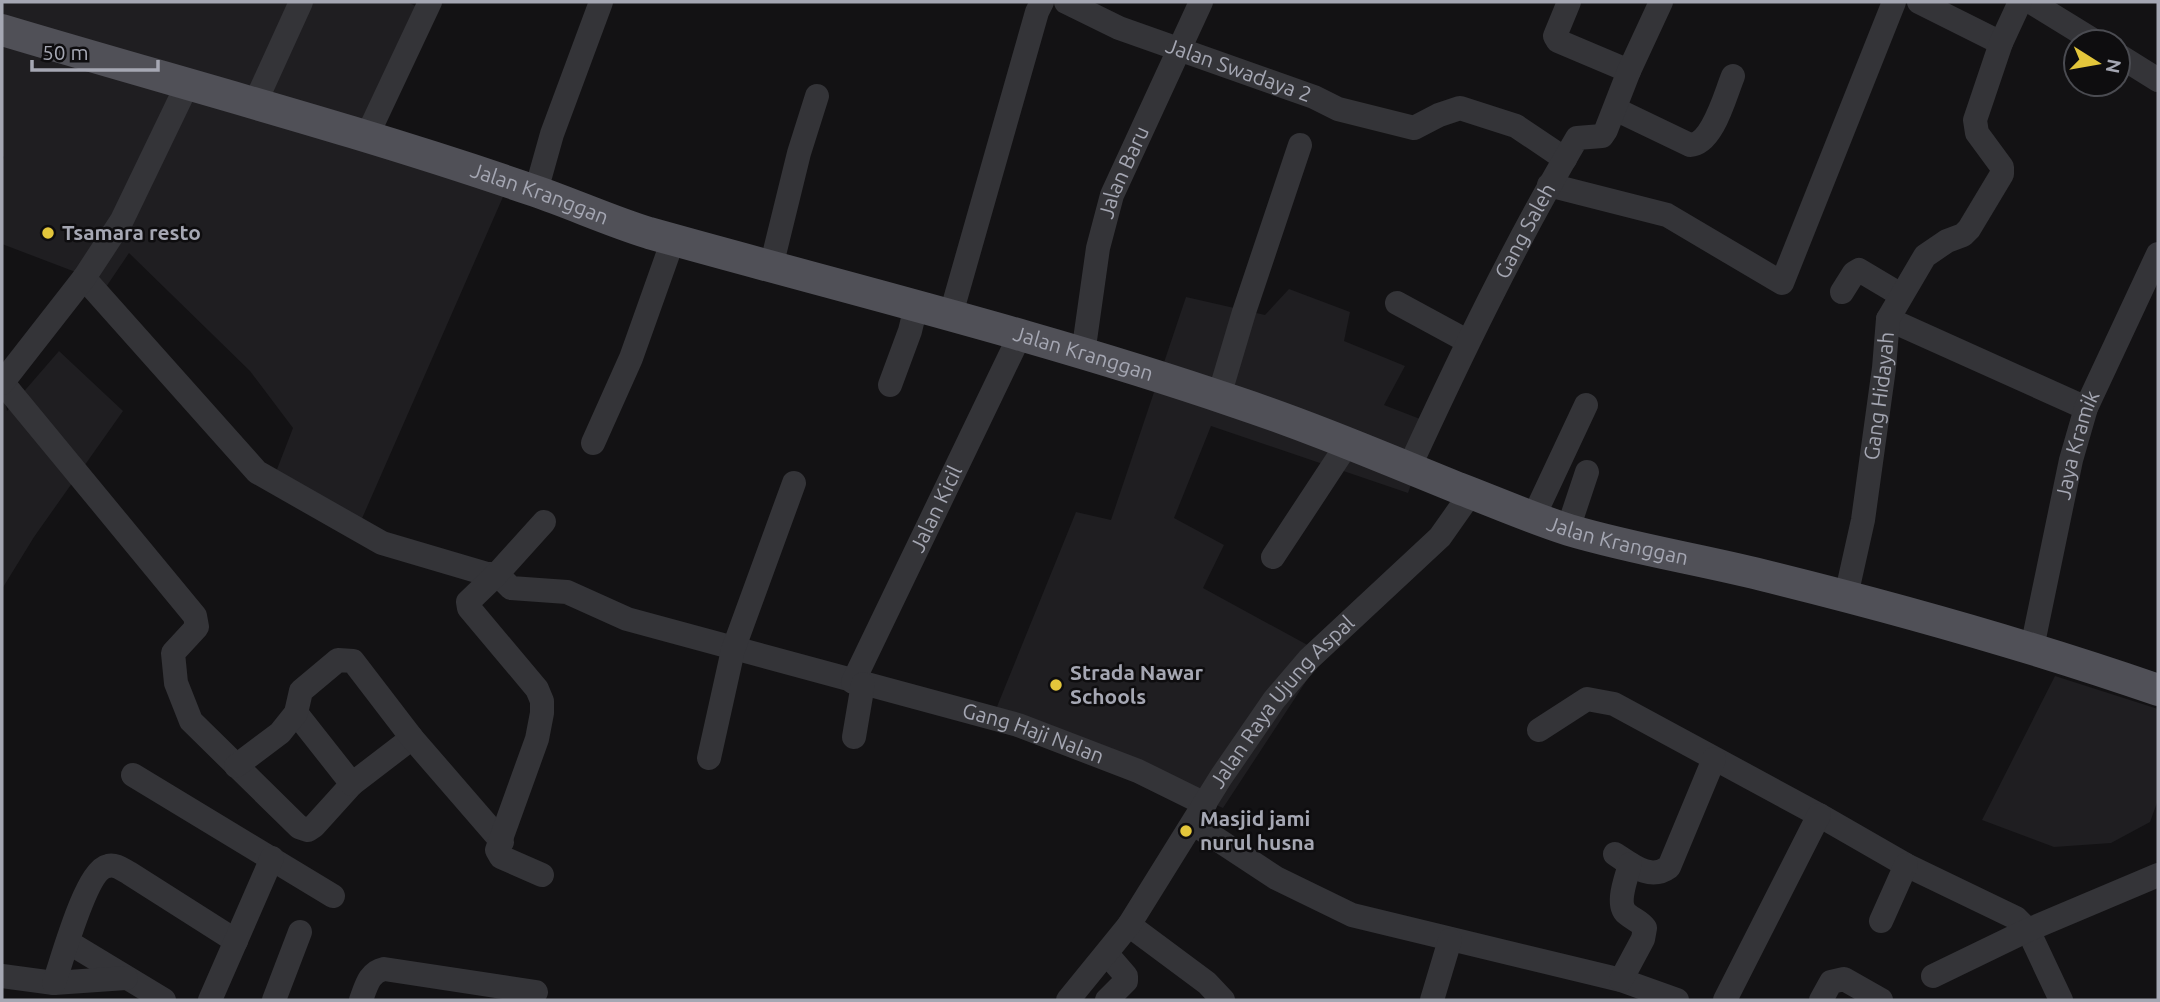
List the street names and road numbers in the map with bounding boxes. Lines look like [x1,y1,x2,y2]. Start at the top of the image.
street label: Jalan Swadaya 2 [1163,33,1315,106]
street label: Jalan Baru [1093,122,1153,221]
street label: Jalan Kranggan [468,157,612,229]
street label: Gang Saleh [1489,179,1560,282]
street label: Jalan Kranggan [1011,321,1156,385]
street label: Gang Hidayah [1858,331,1898,462]
street label: Jaya Kramik [2050,386,2104,502]
street label: Jalan Kicil [904,461,966,556]
street label: Jalan Kranggan [1544,511,1691,569]
street label: Jalan Raya Ujung Aspal [1204,610,1359,792]
street label: Gang Haji Nalan [960,698,1108,768]

